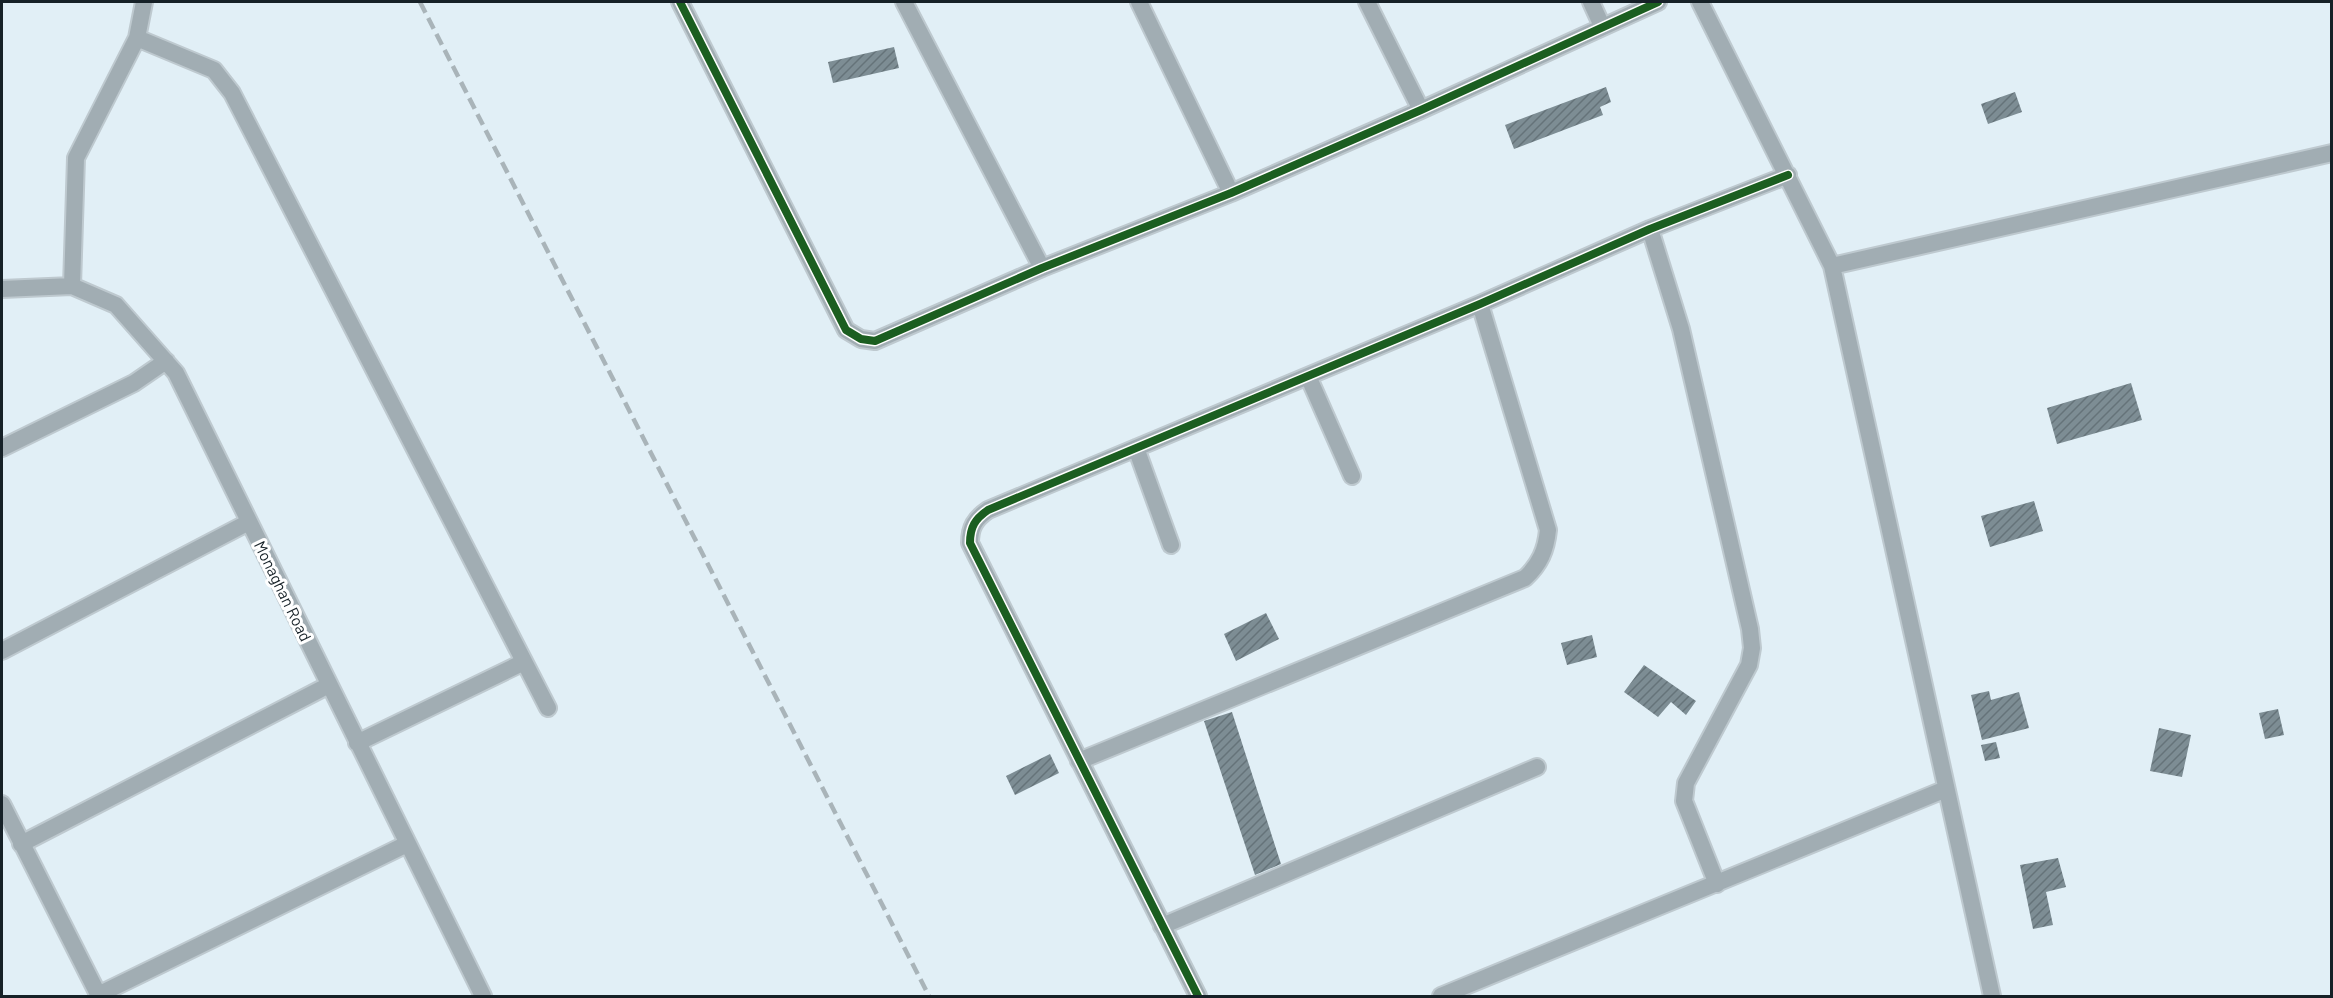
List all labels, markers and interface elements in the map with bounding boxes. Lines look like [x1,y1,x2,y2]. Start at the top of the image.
street label: Monaghan Road [251,537,316,644]

